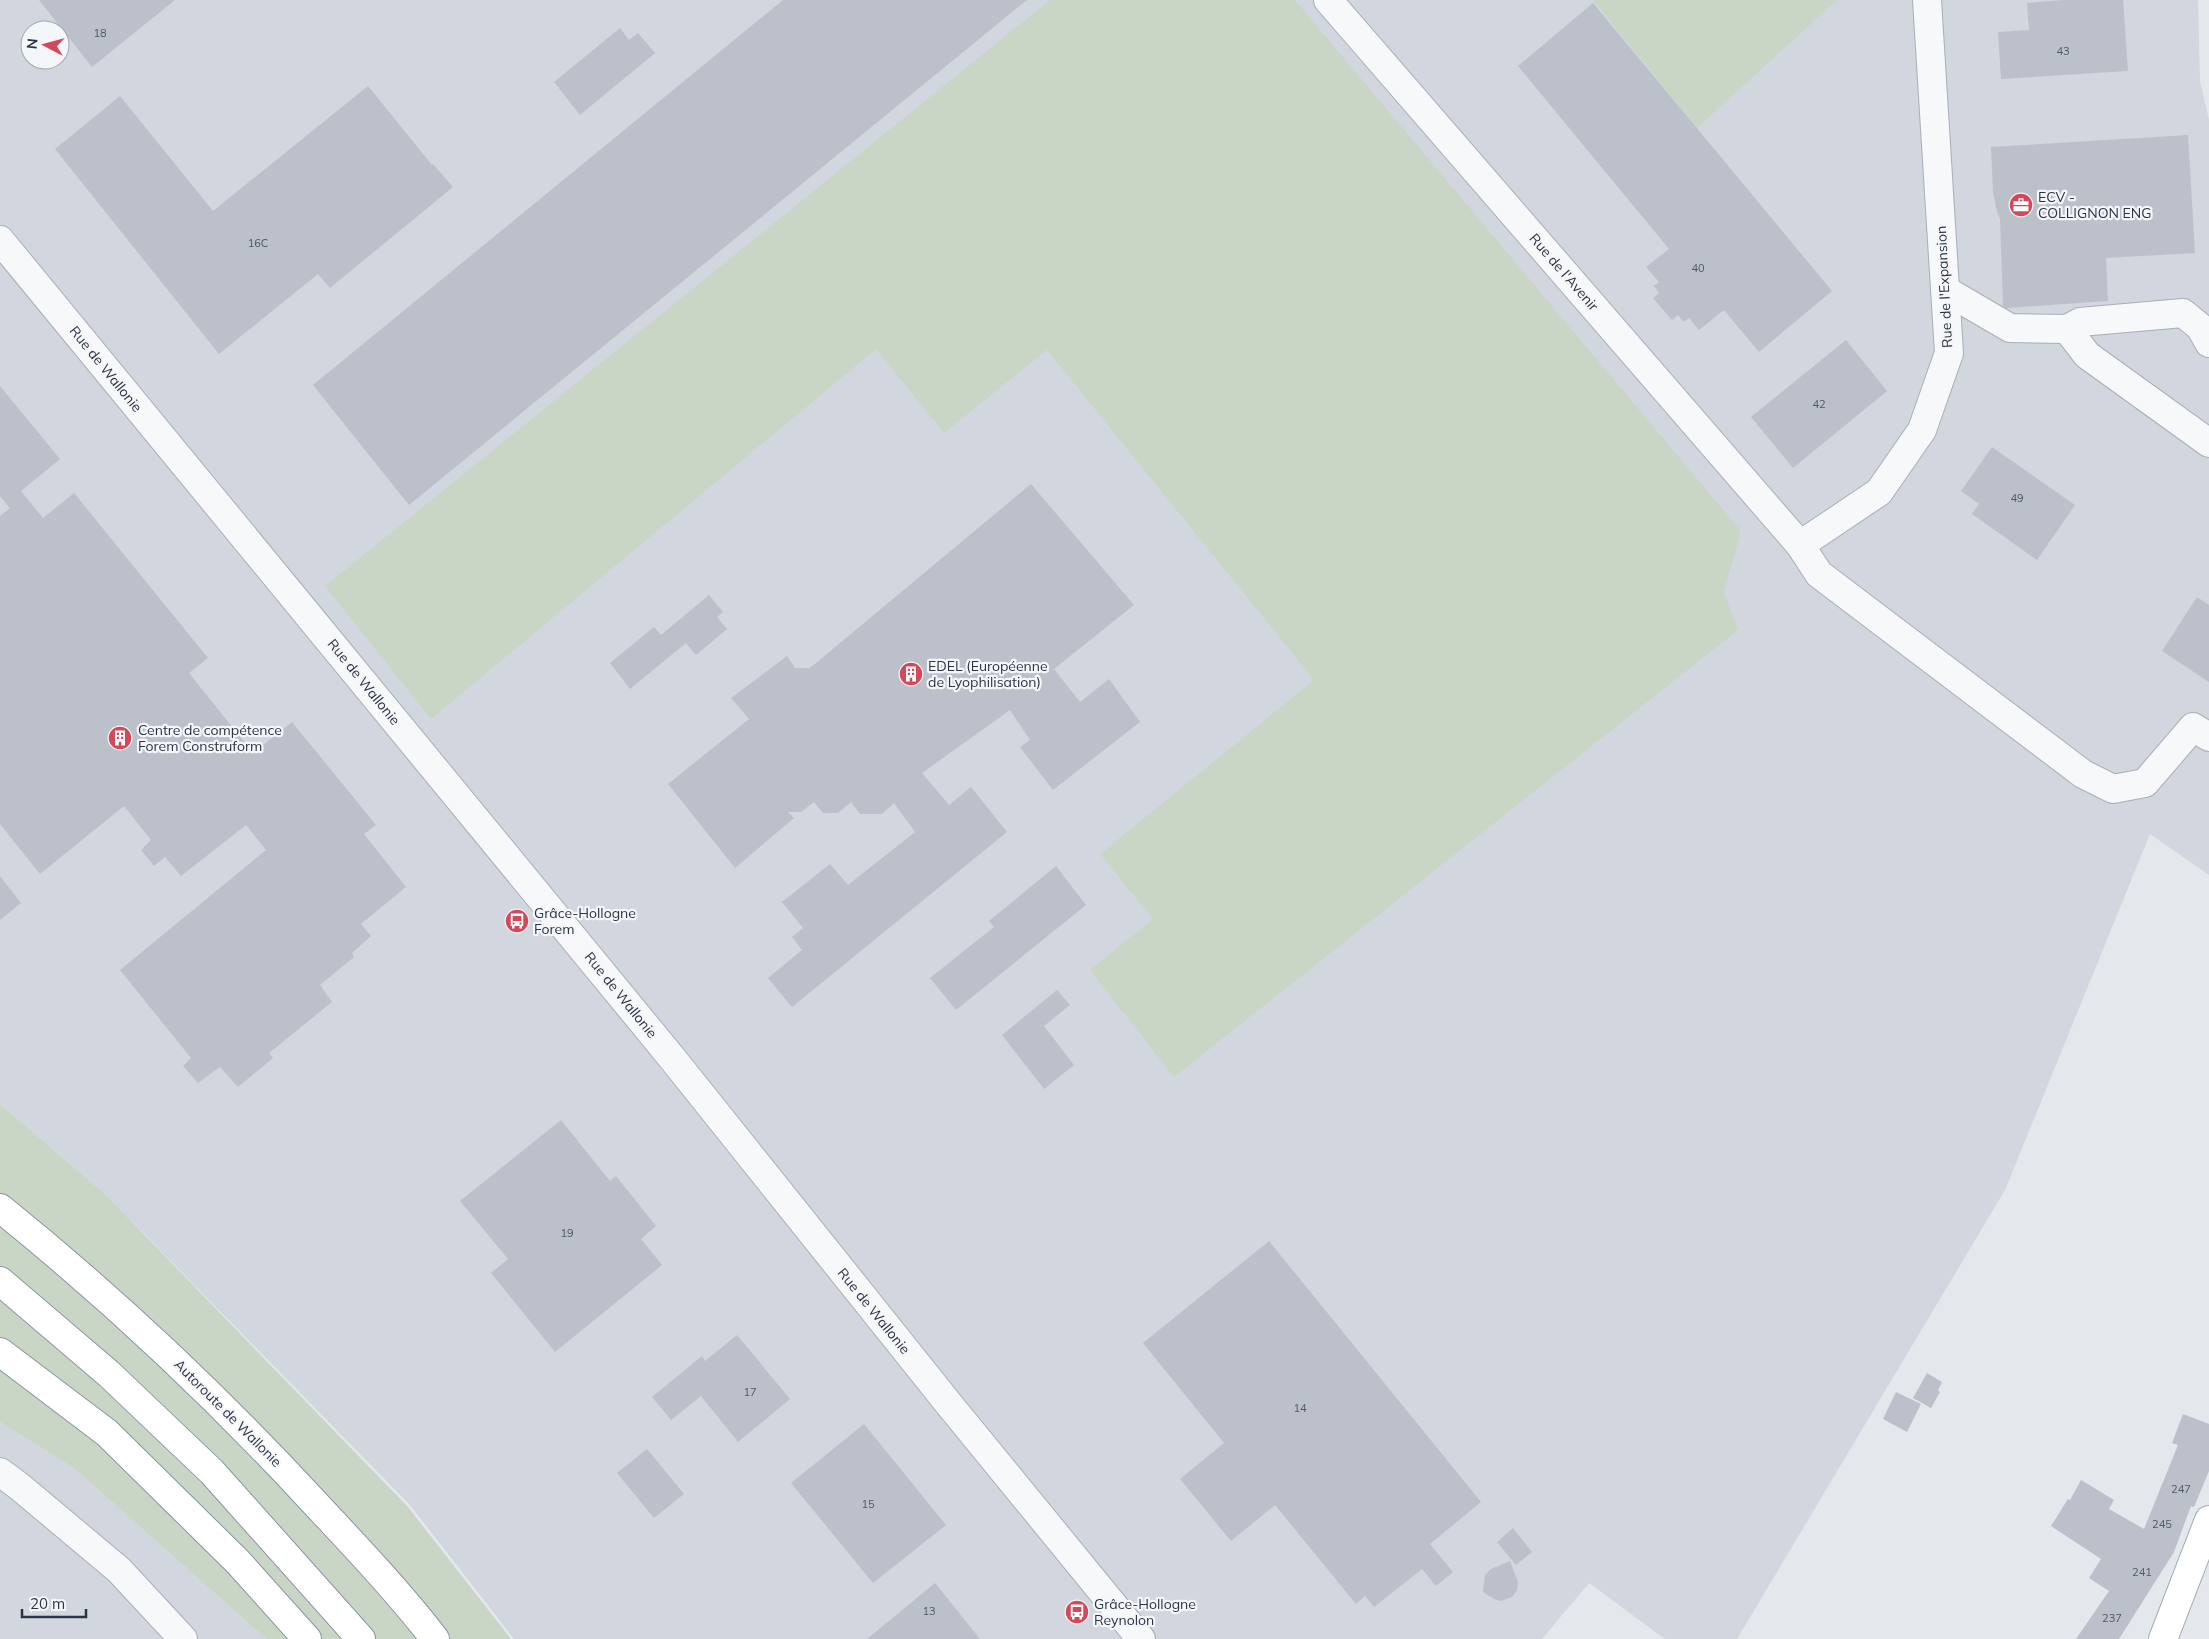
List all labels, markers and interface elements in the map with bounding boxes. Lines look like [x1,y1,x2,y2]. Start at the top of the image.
north arrow [20,20,70,70]
house number: 18 [93,26,107,40]
text: N [23,37,42,50]
house number: 43 [2056,44,2070,58]
place label: ECV - COLLIGNON ENG [2038,188,2152,222]
office icon: ECV - COLLIGNON ENG [2008,192,2034,218]
street label: Rue de l'Expansion [1932,225,1956,349]
street label: Rue de l'Avenir [1526,230,1603,315]
house number: 16C [248,236,268,250]
house number: 40 [1691,261,1705,275]
street label: Rue de Wallonie [66,322,146,416]
house number: 42 [1812,397,1826,411]
house number: 49 [2010,491,2024,505]
street label: Rue de Wallonie [324,635,404,729]
place label: EDEL (Européenne de Lyophilisation) [928,657,1048,691]
building icon: EDEL (Européenne de Lyophilisation) [898,661,924,687]
place label: Centre de compétence Forem Construform [138,721,282,755]
building icon: Centre de compétence Forem Construform [107,725,133,751]
place label: Grâce-Hollogne Forem [534,904,636,938]
bus stop icon: Grâce-Hollogne Forem [504,908,530,934]
street label: Rue de Wallonie [581,948,661,1042]
house number: 19 [560,1226,574,1240]
street label: Rue de Wallonie [834,1264,914,1358]
street label: Autoroute de Wallonie [170,1355,286,1471]
house number: 17 [743,1385,757,1399]
house number: 14 [1293,1401,1307,1415]
house number: 247 [2171,1482,2191,1496]
house number: 15 [861,1497,875,1511]
house number: 245 [2152,1517,2172,1531]
house number: 241 [2132,1565,2152,1579]
scale bar [22,1586,86,1618]
text: 20 m [30,1594,65,1613]
place label: Grâce-Hollogne Reynolon [1094,1595,1196,1629]
bus stop icon: Grâce-Hollogne Reynolon [1064,1599,1090,1625]
house number: 13 [922,1604,936,1618]
house number: 237 [2102,1611,2122,1625]

